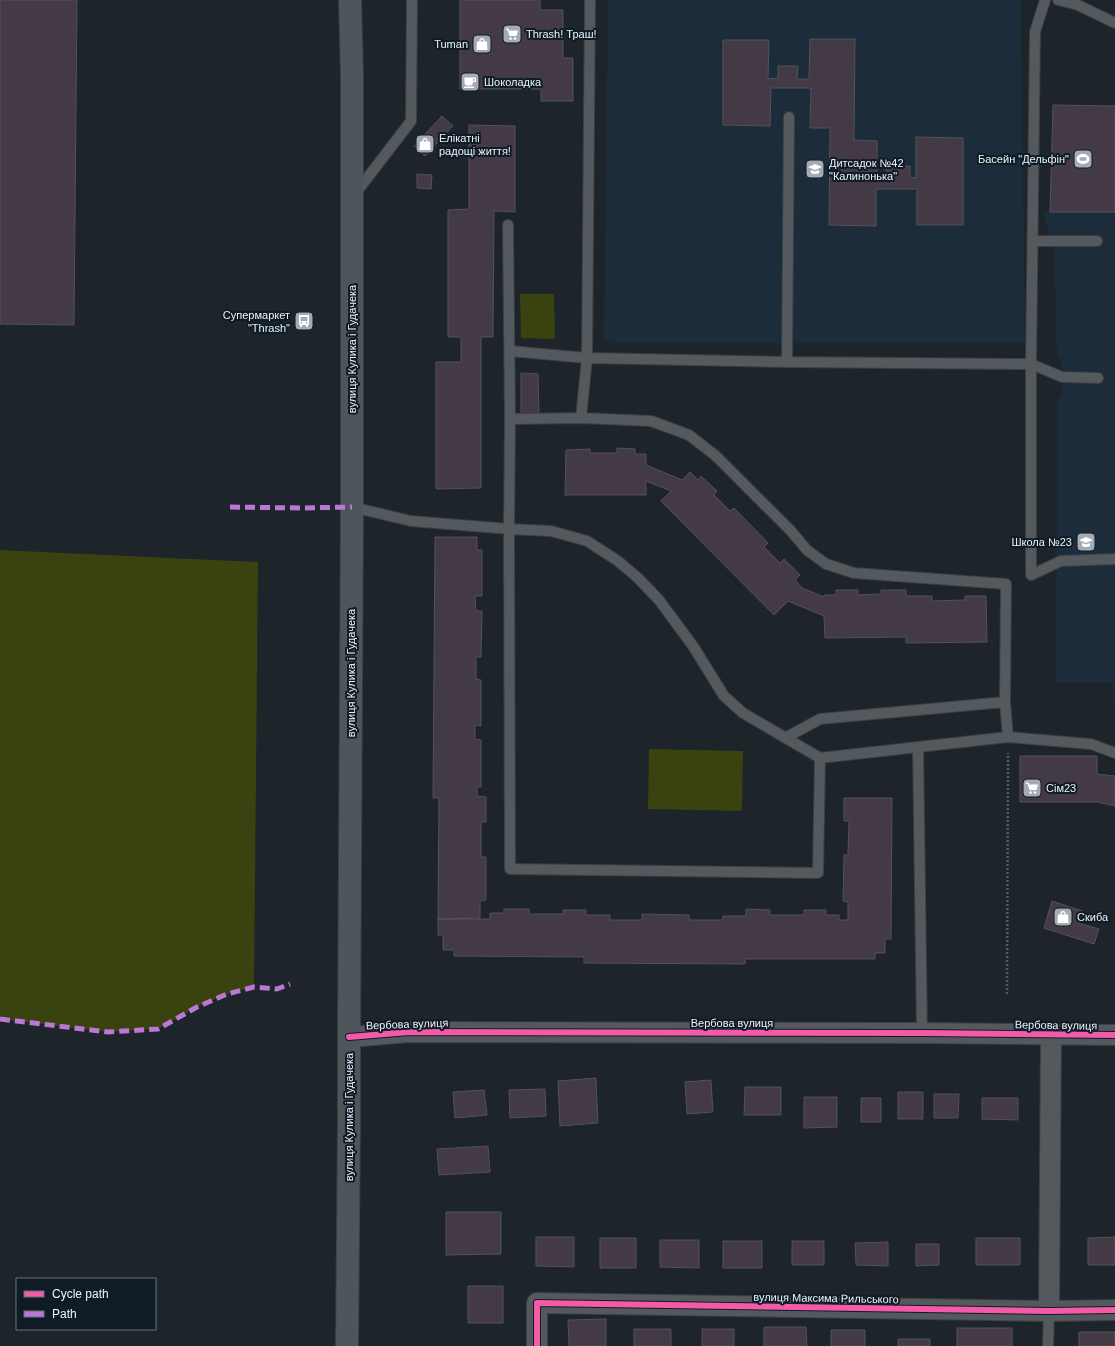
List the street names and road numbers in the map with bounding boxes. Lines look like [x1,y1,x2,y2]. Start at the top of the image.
street label: вулиця Кулика і Гудачека [346,284,358,413]
street label: вулиця Кулика і Гудачека [345,608,357,737]
street label: Вербова вулиця [366,1017,449,1031]
street label: Вербова вулиця [691,1017,773,1029]
street label: Вербова вулиця [1015,1018,1097,1032]
street label: вулиця Кулика і Гудачека [343,1052,355,1181]
street label: вулиця Максима Рильського [753,1291,899,1305]

